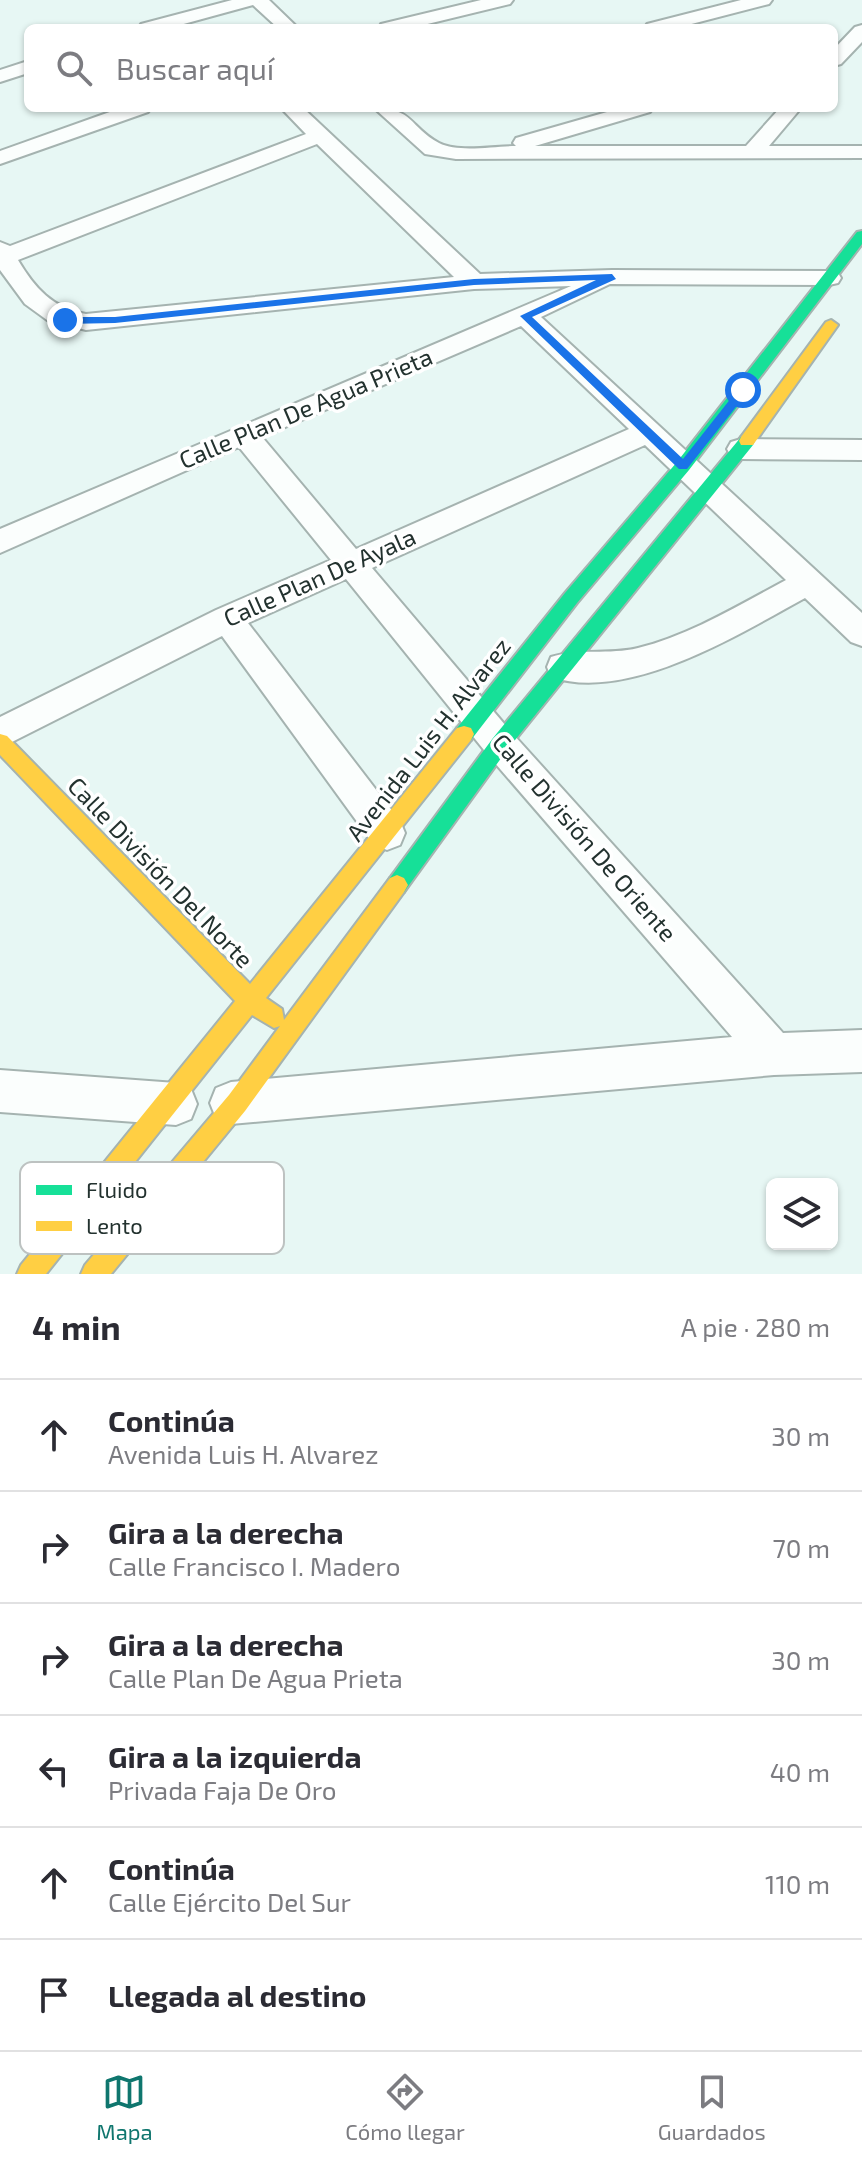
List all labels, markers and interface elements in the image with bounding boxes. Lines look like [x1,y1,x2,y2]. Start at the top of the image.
search box [24,24,838,112]
icon: search [52,46,96,90]
text: Buscar aquí [116,50,274,86]
route end [47,302,83,338]
street label: Calle Plan De Agua Prieta [174,341,436,474]
route start [725,372,761,408]
street label: Calle Plan De Ayala [219,521,420,632]
street label: Avenida Luis H. Alvarez [340,632,516,846]
street label: Calle División De Oriente [487,727,683,947]
street label: Calle División Del Norte [62,771,260,973]
legend [20,1162,284,1254]
text: Fluido [86,1176,148,1202]
map controls [766,1178,838,1250]
button: layers [766,1178,838,1250]
text: Lento [86,1212,143,1238]
text: 4 min [32,1306,121,1347]
text: A pie · 280 m [681,1311,830,1342]
text: Continúa [108,1402,235,1438]
icon: ahead [32,1413,76,1457]
text: 30 m [771,1420,830,1451]
text: Avenida Luis H. Alvarez [108,1438,378,1469]
text: Gira a la derecha [108,1514,344,1550]
icon: right [32,1525,76,1569]
text: 70 m [772,1532,830,1563]
text: Calle Francisco I. Madero [108,1550,400,1581]
text: Gira a la derecha [108,1626,344,1662]
icon: right [32,1637,76,1681]
text: 30 m [771,1644,830,1675]
text: Calle Plan De Agua Prieta [108,1662,403,1693]
text: Gira a la izquierda [108,1738,362,1774]
icon: left [32,1749,76,1793]
text: 40 m [770,1756,830,1787]
text: Privada Faja De Oro [108,1774,337,1805]
text: Continúa [108,1850,235,1886]
icon: ahead [32,1861,76,1905]
text: 110 m [765,1868,830,1899]
text: Calle Ejército Del Sur [108,1886,351,1917]
icon: arrive [32,1973,76,2017]
text: Llegada al destino [108,1977,367,2013]
tab: Mapa [96,2070,153,2144]
tab: Cómo llegar [345,2070,465,2144]
tab: Guardados [658,2070,766,2144]

